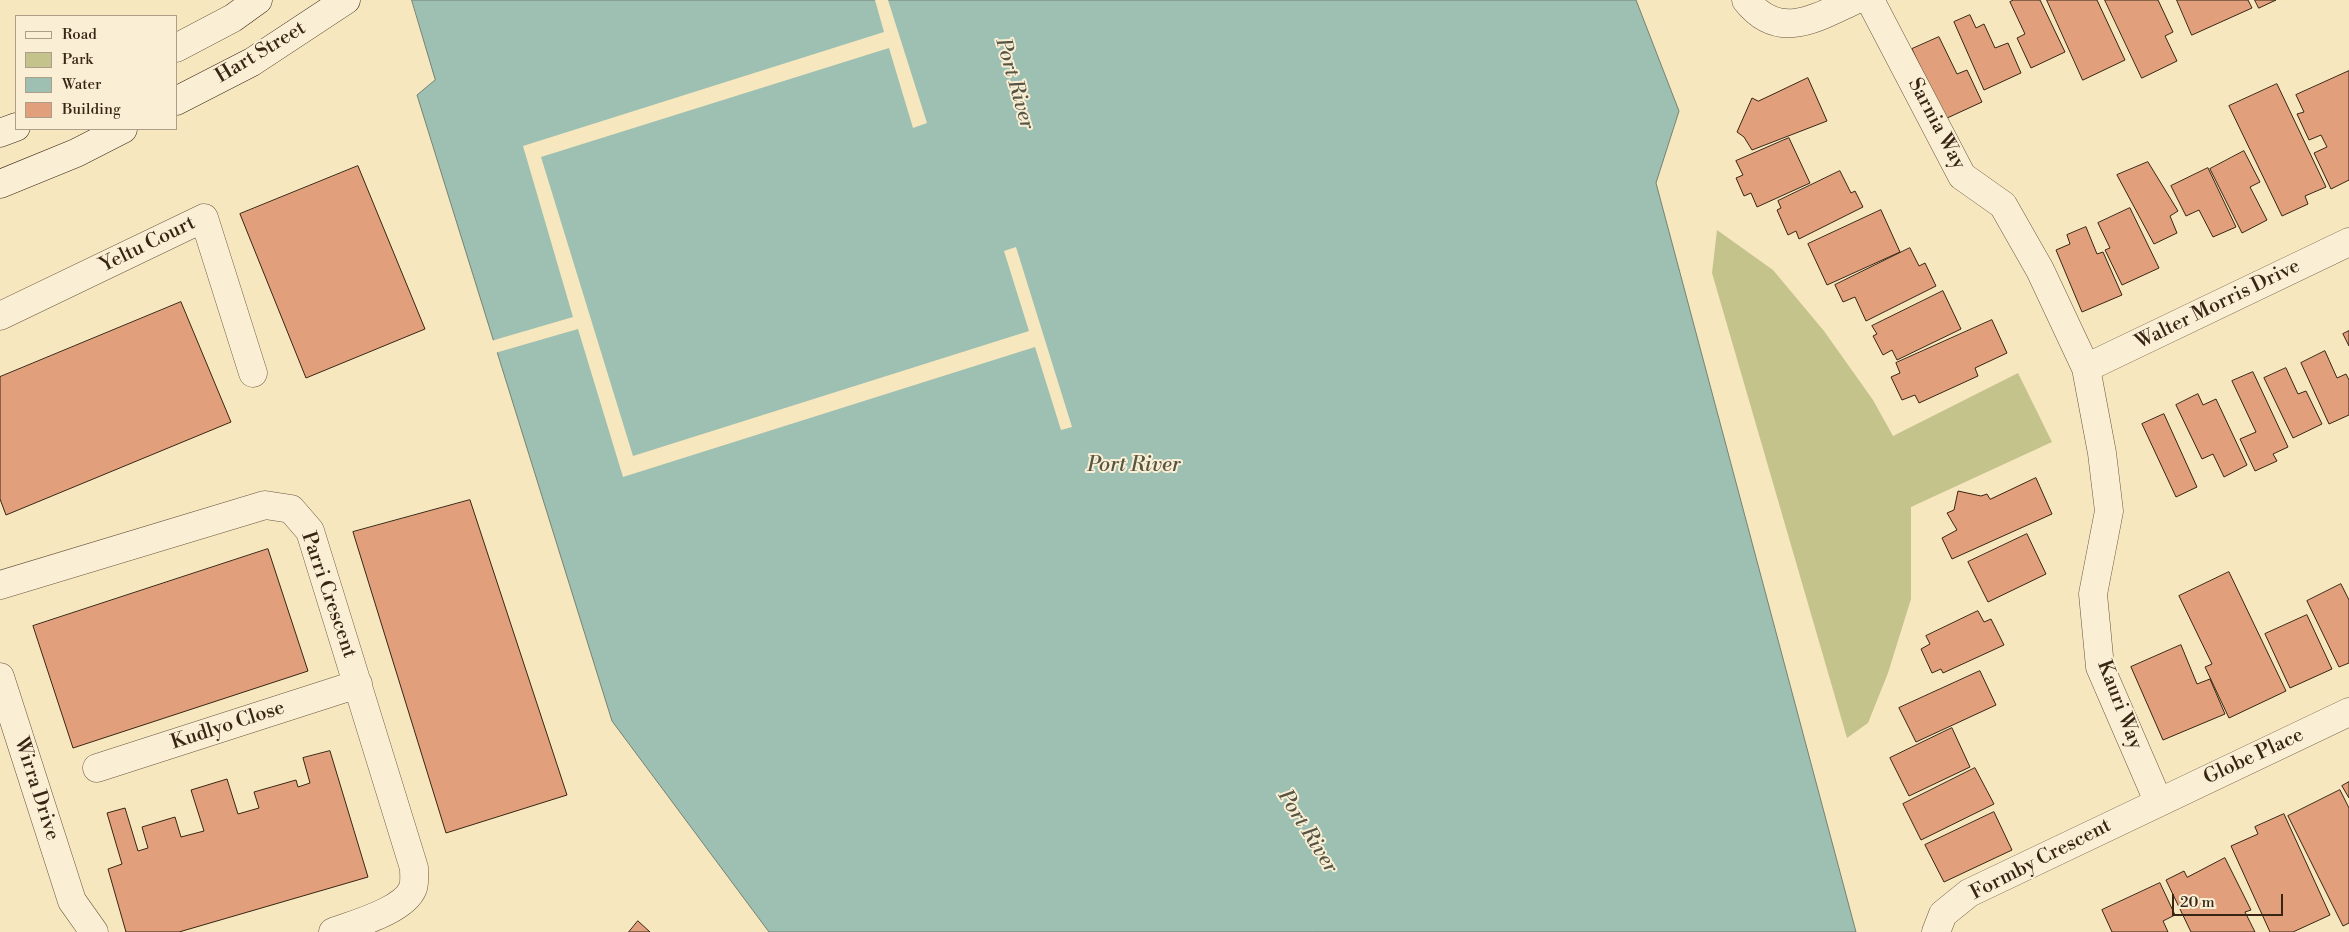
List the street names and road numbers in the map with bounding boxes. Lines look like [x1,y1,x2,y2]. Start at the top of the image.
street label: Hart Street [212,17,310,89]
street label: Sarnia Way [1902,74,1970,174]
street label: Yeltu Court [96,212,200,278]
street label: Walter Morris Drive [2132,255,2304,355]
street label: Parri Crescent [295,529,361,661]
street label: Kauri Way [2091,657,2147,753]
street label: Kudlyo Close [168,696,288,756]
street label: Globe Place [2200,723,2308,791]
street label: Wirra Drive [8,735,64,843]
street label: Formby Crescent [1967,814,2115,906]

